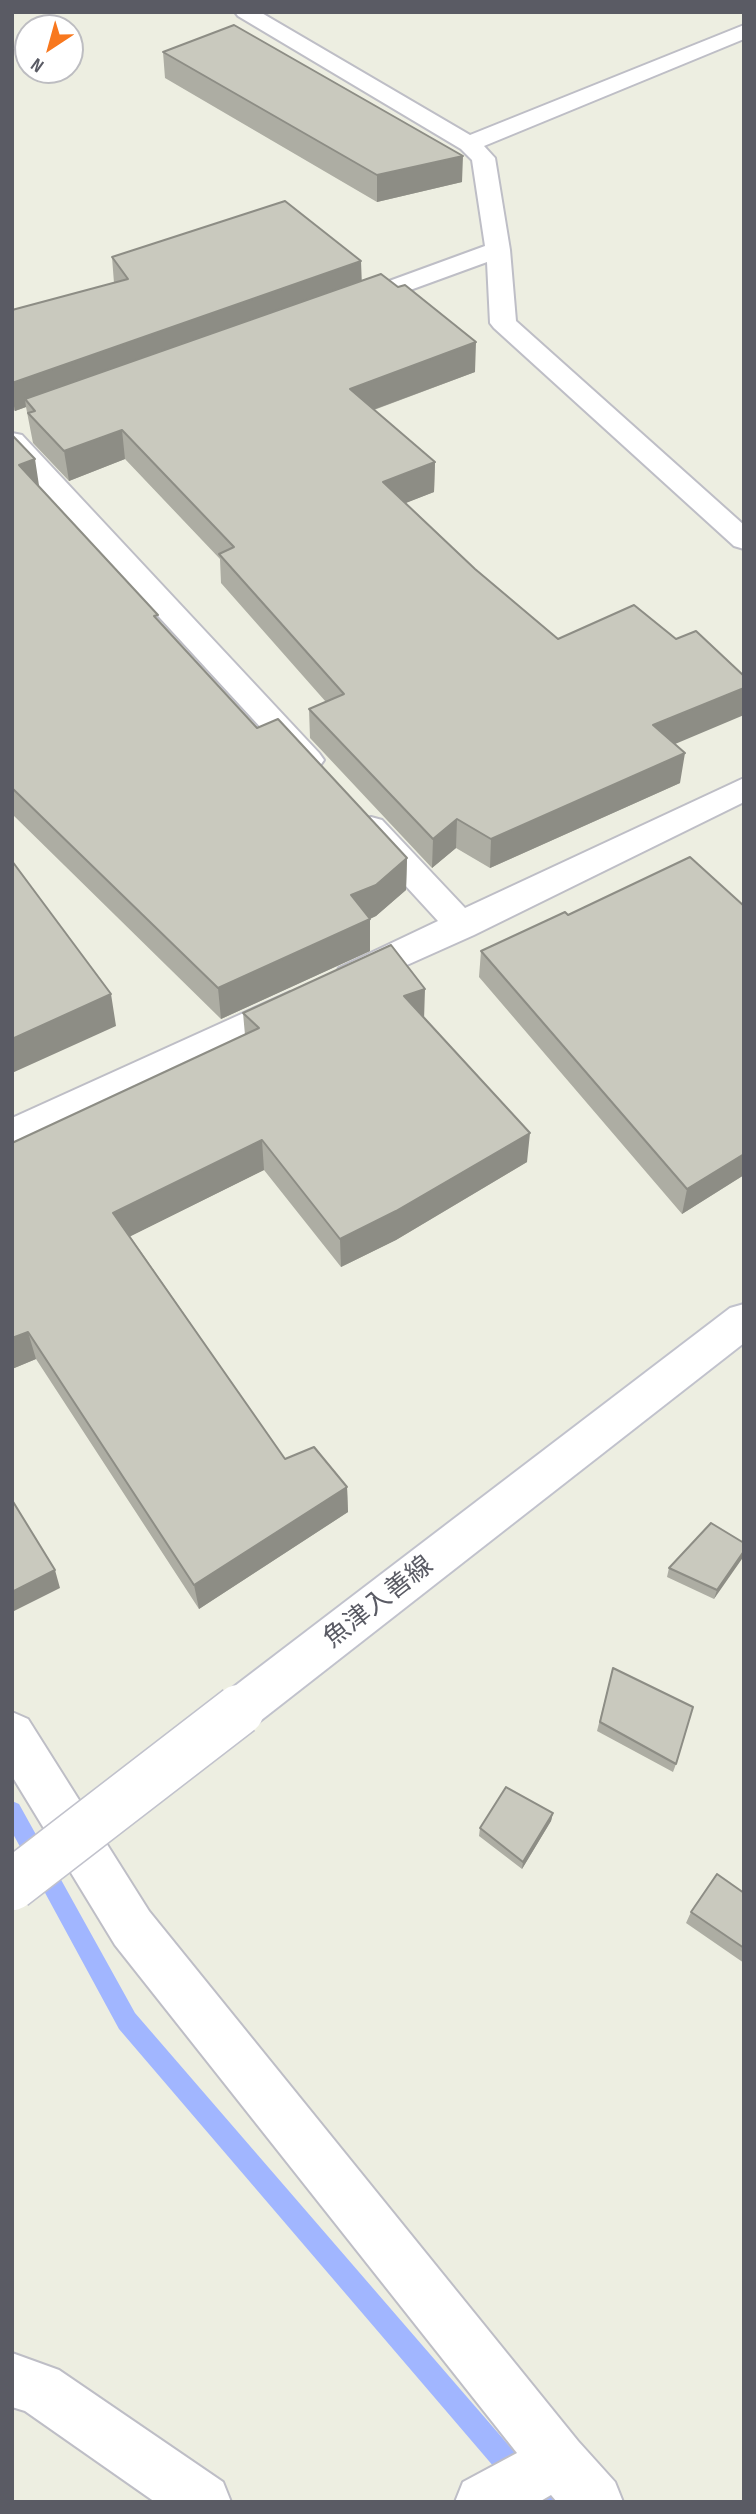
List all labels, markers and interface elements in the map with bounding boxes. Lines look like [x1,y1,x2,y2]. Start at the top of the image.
north arrow [14,14,84,84]
text: N [27,52,48,77]
street label: 魚津入善線 [318,1551,440,1655]

